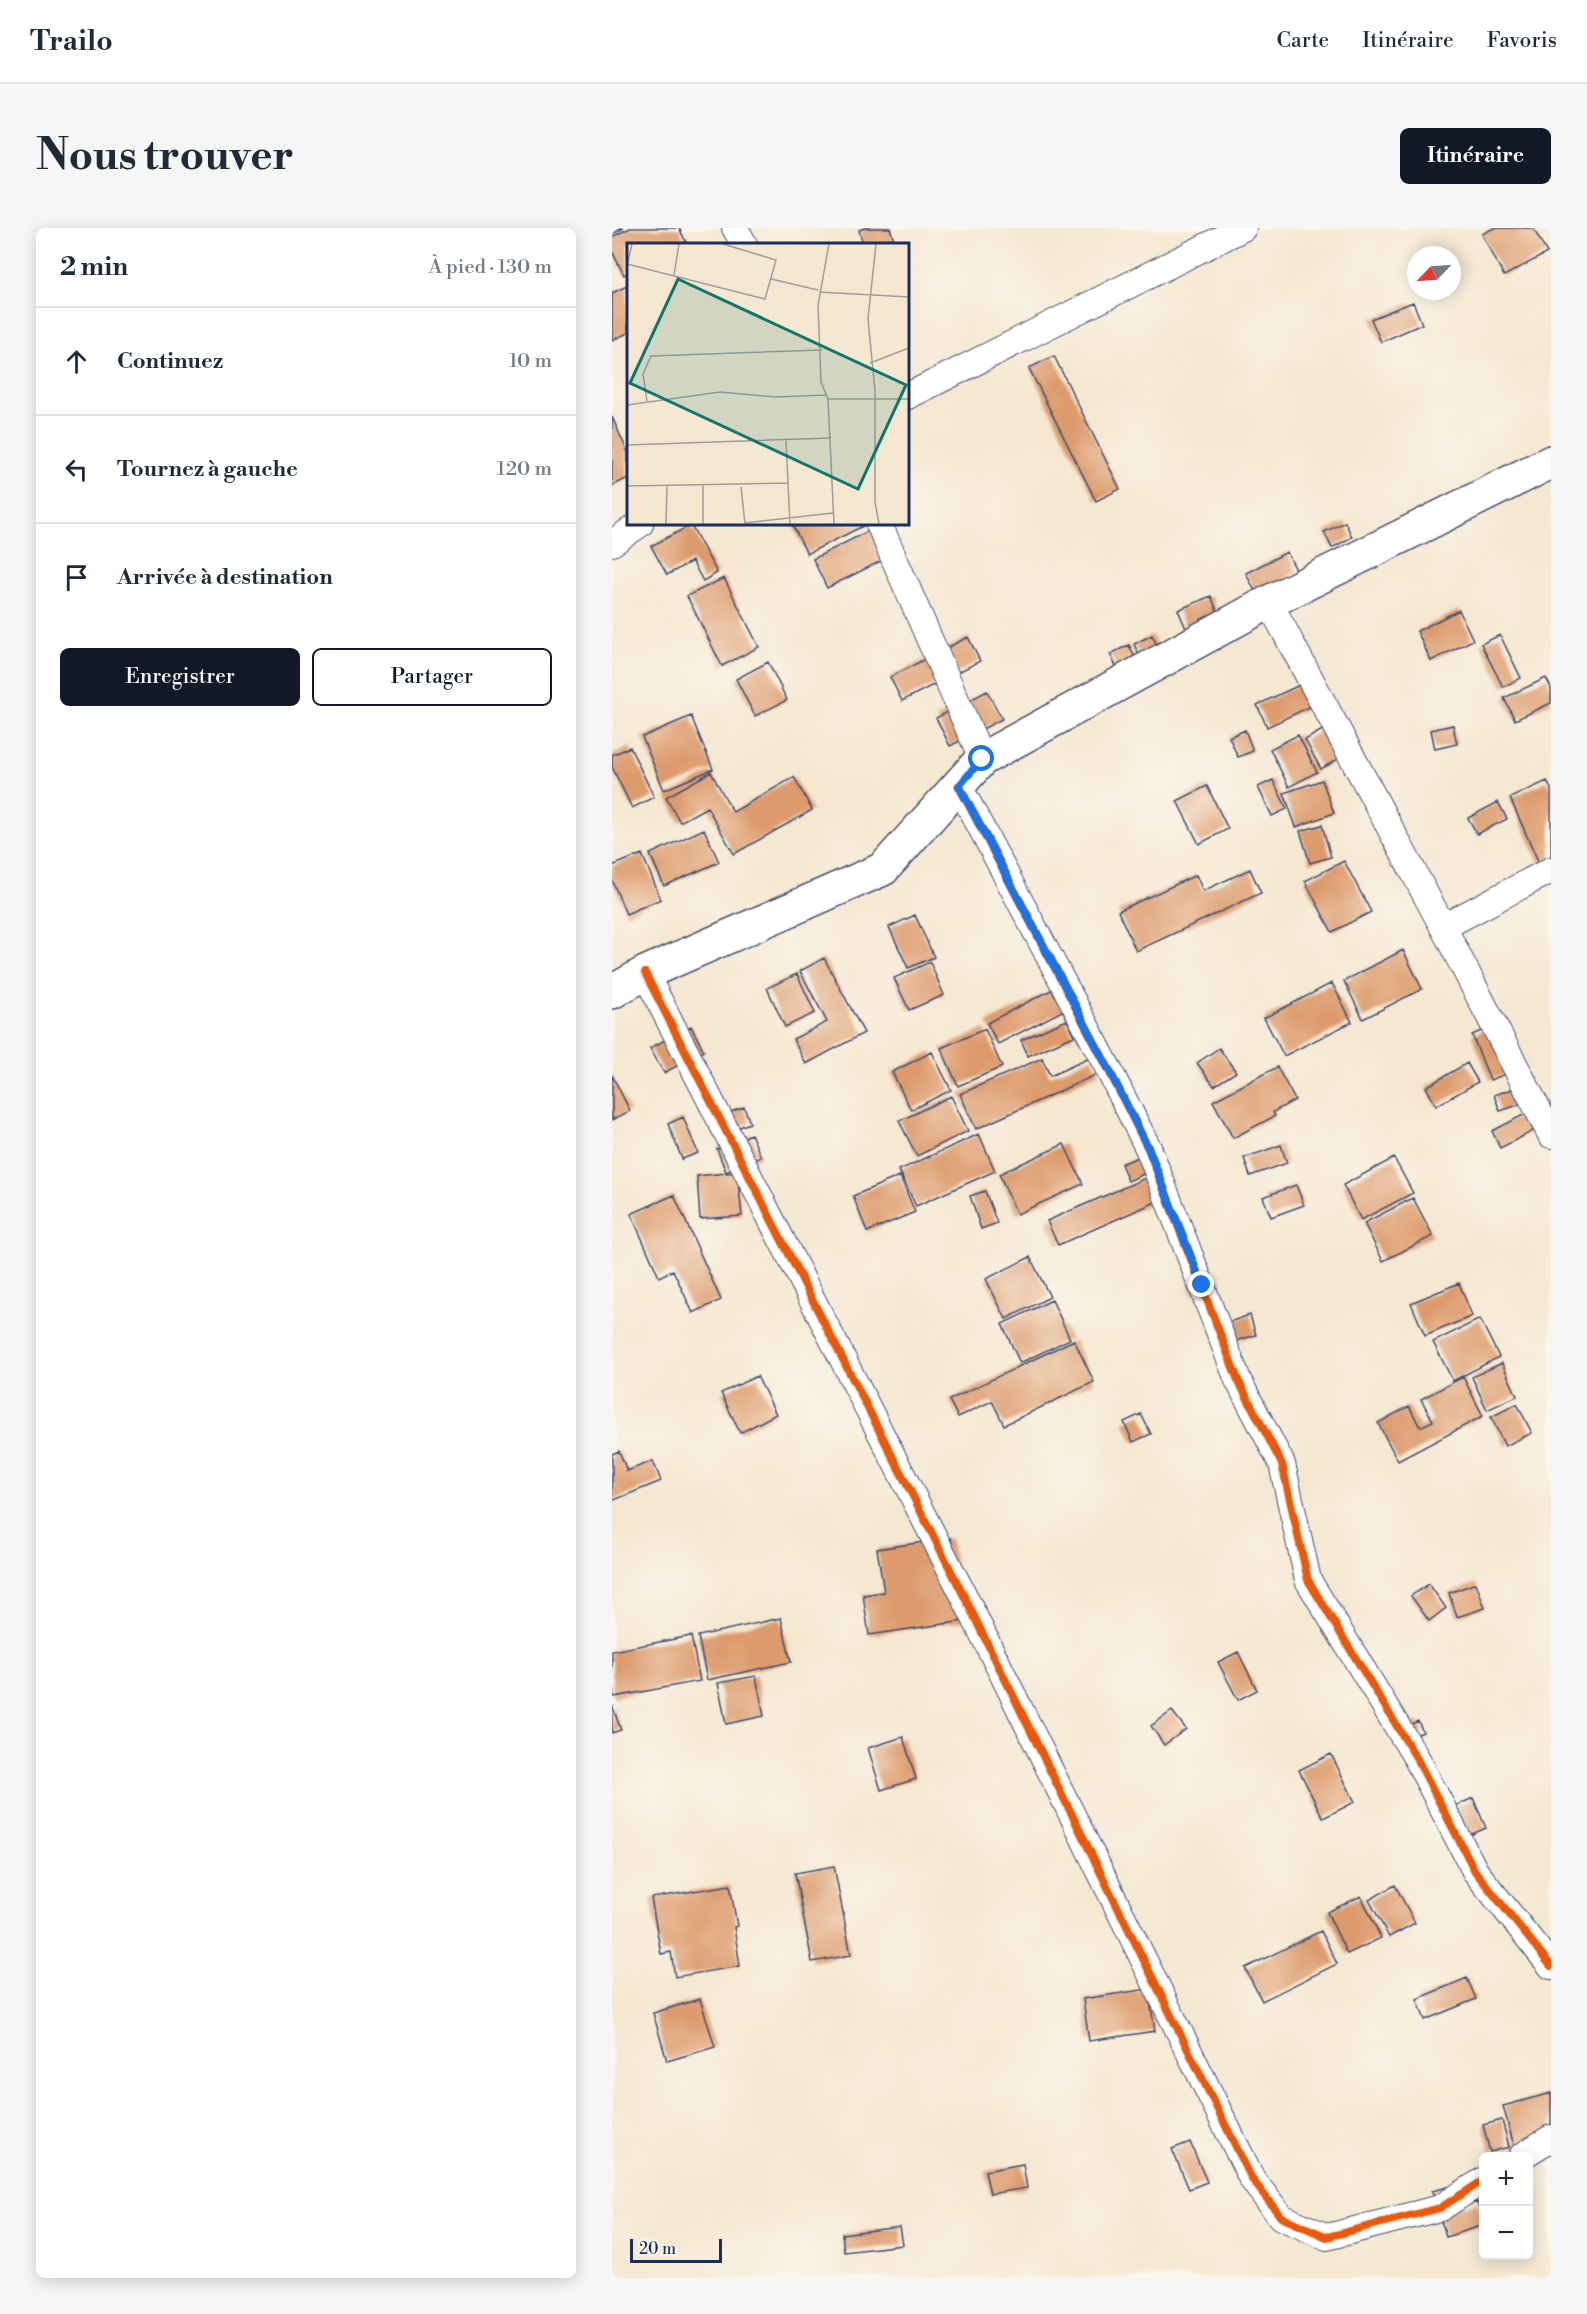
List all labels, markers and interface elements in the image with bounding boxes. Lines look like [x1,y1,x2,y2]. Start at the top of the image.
text: Trailo [30,24,113,59]
text: Carte [1277,28,1329,54]
text: Itinéraire [1362,28,1454,54]
text: Favoris [1487,28,1557,54]
button: Itinéraire [1400,128,1551,184]
text: Nous trouver [36,130,294,183]
inset map [627,243,909,525]
north arrow [1407,246,1461,300]
text: 2 min [60,251,128,283]
text: À pied · 130 m [428,255,552,280]
icon: ahead [60,345,93,378]
text: Continuez [117,348,223,375]
text: 10 m [509,349,552,374]
icon: left [60,453,93,486]
text: Tournez à gauche [117,456,298,483]
text: 120 m [497,457,552,482]
icon: arrive [60,561,93,594]
text: Arrivée à destination [117,564,333,591]
button: Enregistrer [60,648,300,706]
button: Partager [312,648,552,706]
route start [968,745,994,771]
route end [1188,1271,1214,1297]
map controls [1479,2152,1533,2260]
button: + [1479,2152,1533,2206]
button: − [1479,2206,1533,2260]
scale bar [630,2236,722,2264]
text: 20 m [639,2239,676,2259]

